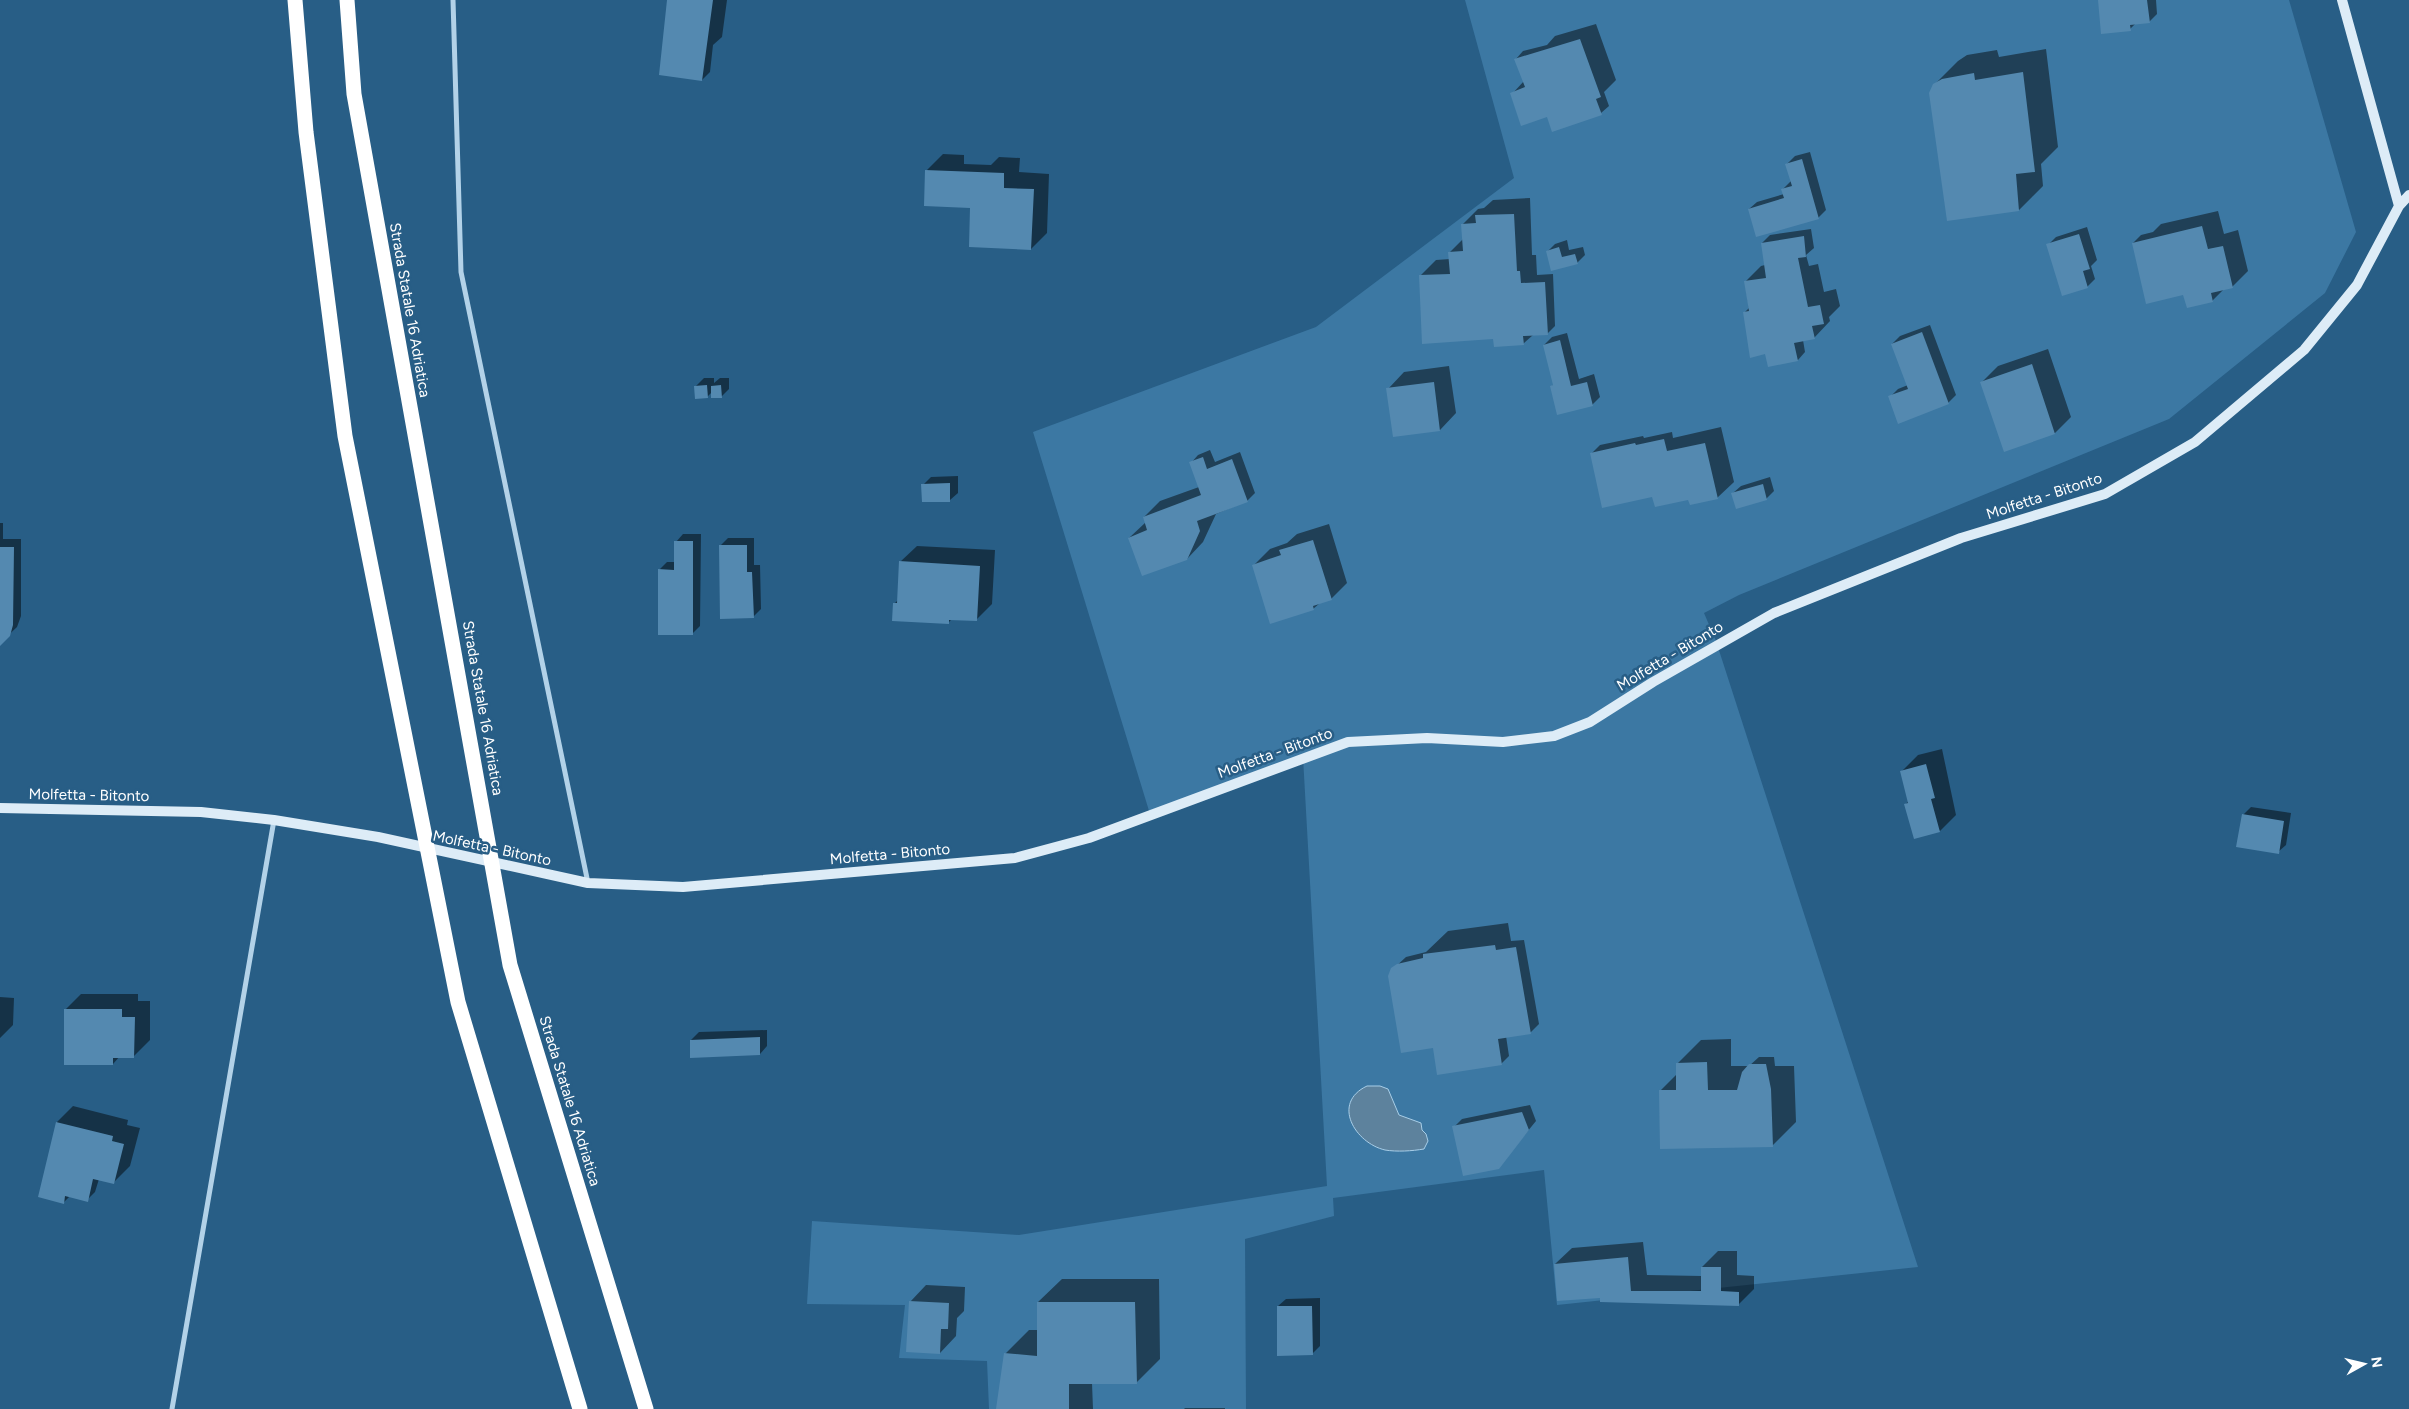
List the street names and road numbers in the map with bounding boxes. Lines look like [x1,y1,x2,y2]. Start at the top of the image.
street label: Strada Statale 16 Adriatica [386,221,434,399]
street label: Molfetta - Bitonto [1984,469,2104,523]
street label: Molfetta - Bitonto [1614,617,1727,695]
street label: Strada Statale 16 Adriatica [459,619,507,797]
street label: Molfetta - Bitonto [1215,724,1335,782]
street label: Molfetta - Bitonto [29,785,150,805]
street label: Molfetta - Bitonto [431,827,553,869]
street label: Molfetta - Bitonto [829,840,951,868]
street label: Strada Statale 16 Adriatica [536,1014,604,1188]

